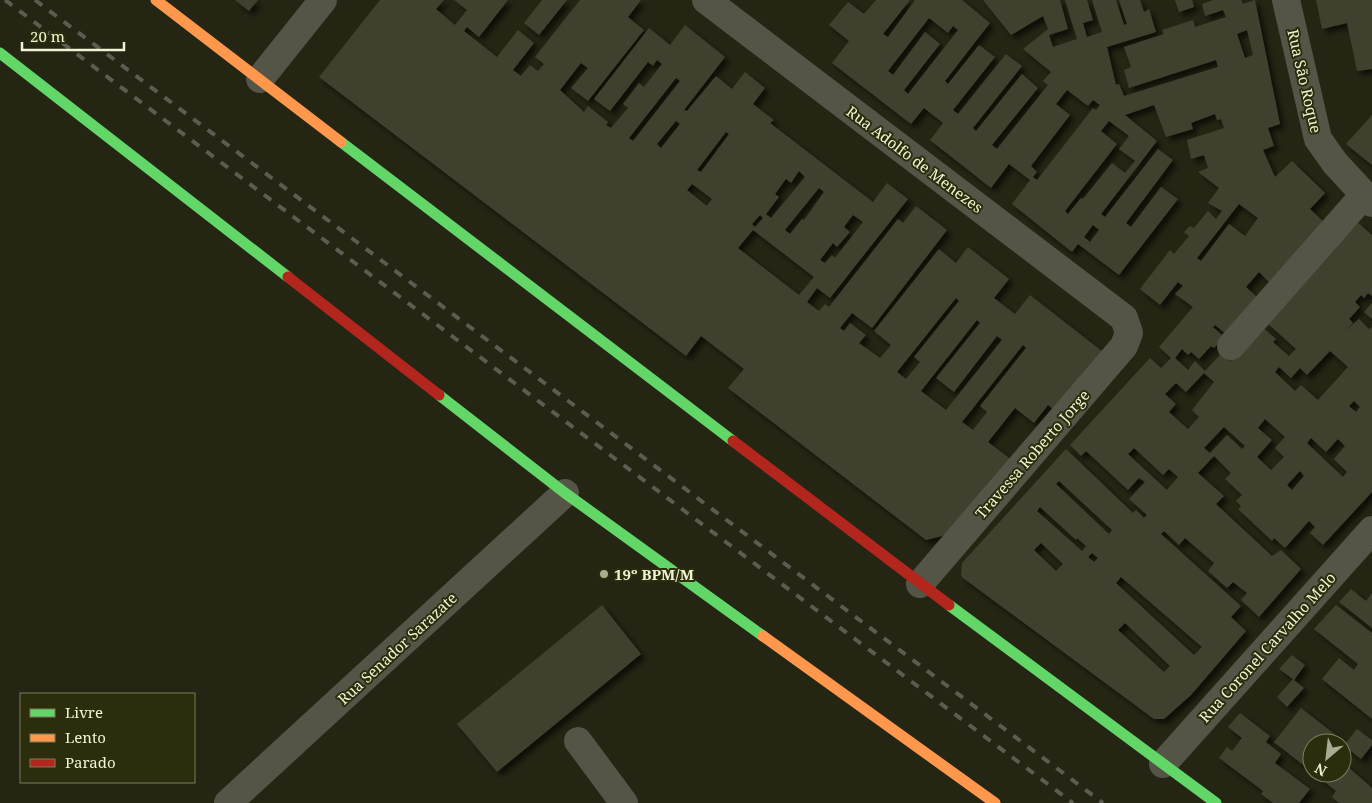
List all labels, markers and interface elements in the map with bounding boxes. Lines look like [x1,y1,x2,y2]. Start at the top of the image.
scale bar [22,20,125,52]
text: 20 m [30,26,65,46]
street label: Rua São Roque [1283,27,1327,135]
street label: Rua Adolfo de Menezes [843,101,987,217]
street label: Travessa Roberto Jorge [970,385,1094,523]
place label: 19º BPM/M [614,564,694,584]
marker: 19º BPM/M [598,568,610,580]
street label: Rua Coronel Carvalho Melo [1194,568,1340,726]
street label: Rua Senador Sarazate [333,587,461,709]
legend [20,693,195,783]
text: Livre [65,702,103,722]
text: Lento [65,727,106,747]
north arrow [1302,733,1352,783]
text: Parado [65,752,116,772]
text: N [1311,759,1330,781]

